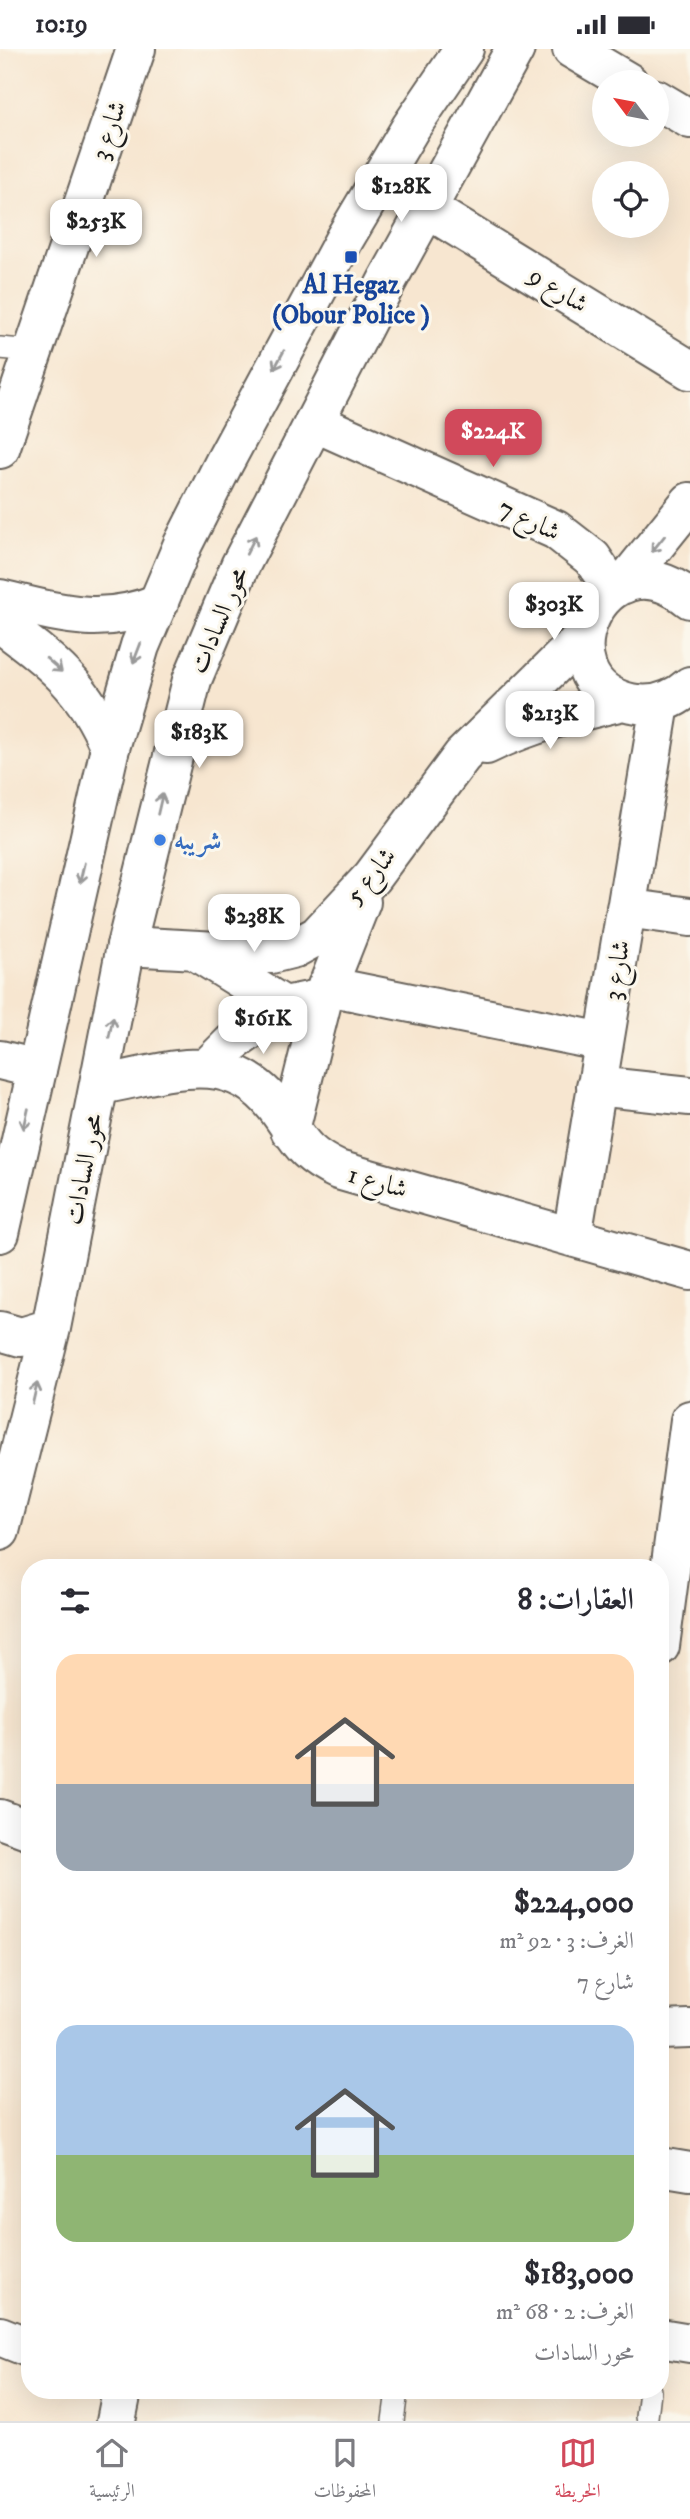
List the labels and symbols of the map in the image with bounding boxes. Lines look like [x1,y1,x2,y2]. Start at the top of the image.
north arrow [592,70,668,147]
street label: شارع 3 [84,97,139,166]
pin: $128K [352,165,450,224]
pin: $253K [47,199,145,259]
marker: Al Hegaz (Obour Police ) [343,249,359,265]
street label: شارع 9 [519,258,594,325]
place label: Al Hegaz (Obour Police ) [272,269,430,332]
one-way arrow [272,349,285,370]
pin: $224K [444,409,542,469]
street label: شارع 7 [491,491,566,553]
one-way arrow [650,534,665,552]
one-way arrow [245,535,259,555]
street label: محور السادات [182,562,257,679]
pin: $303K [505,583,603,642]
one-way arrow [130,641,143,663]
one-way arrow [45,657,63,673]
pin: $213K [501,691,599,751]
pin: $183K [150,711,248,770]
one-way arrow [154,794,167,816]
place label: شريبه [174,825,221,858]
marker: شريبه [152,832,168,848]
street label: شارع 5 [338,841,407,914]
one-way arrow [74,861,88,884]
pin: $238K [205,895,303,954]
street label: شارع 3 [596,938,642,1003]
pin: $161K [214,997,312,1056]
one-way arrow [105,1016,118,1039]
one-way arrow [18,1107,32,1130]
street label: محور السادات [57,1110,111,1228]
street label: شارع 1 [343,1158,411,1210]
one-way arrow [29,1382,42,1405]

